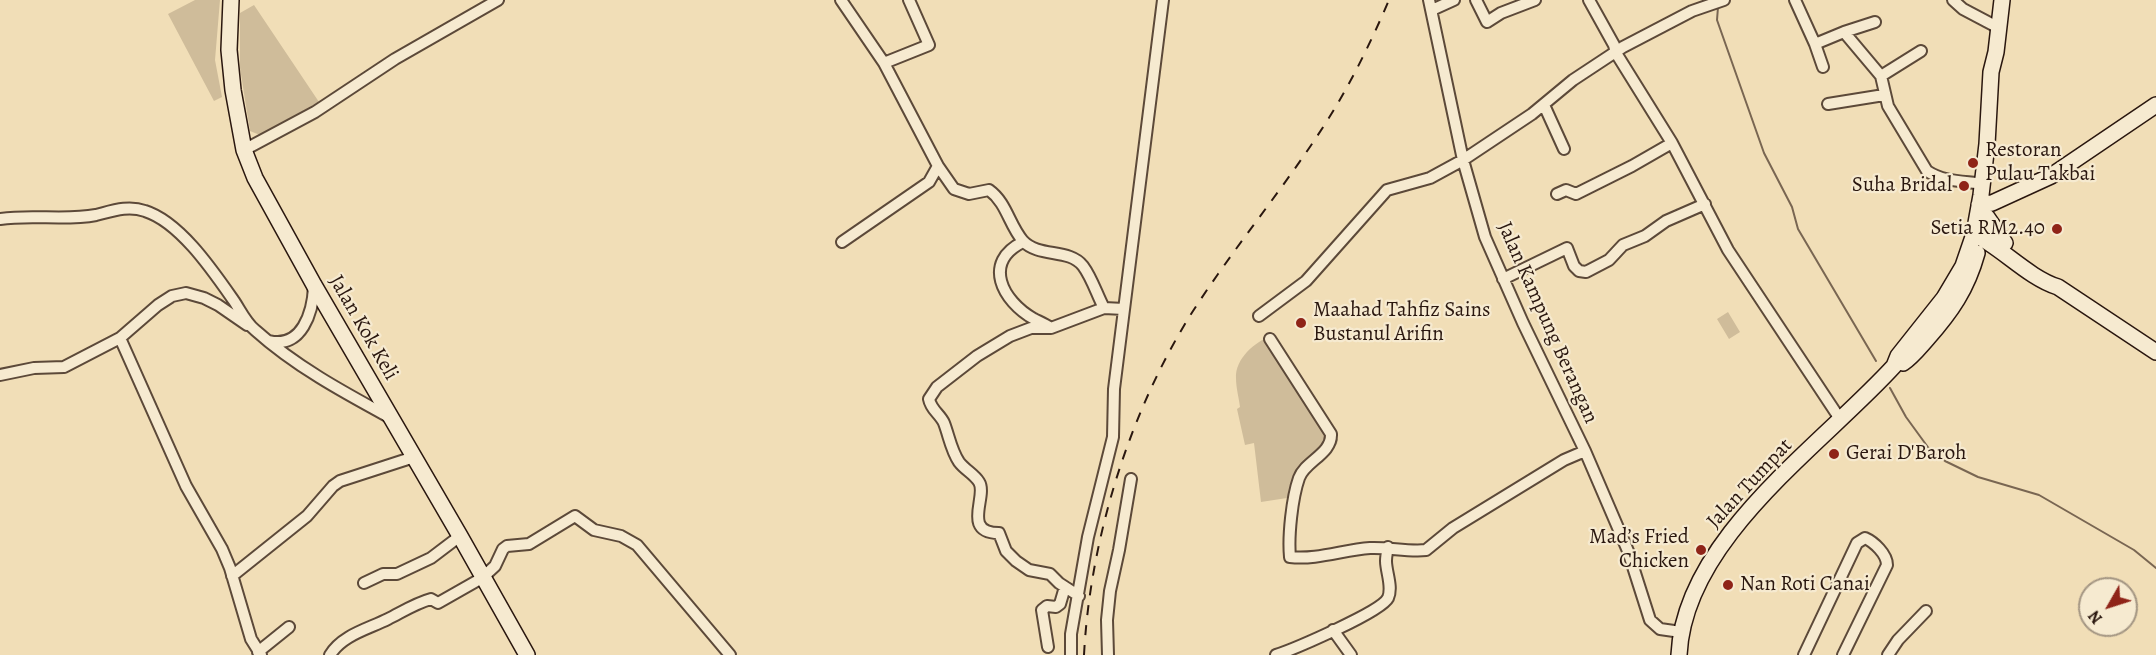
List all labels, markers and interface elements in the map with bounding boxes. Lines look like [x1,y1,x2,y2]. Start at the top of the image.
place label: Restoran Pulau Takbai [1985,138,2095,188]
marker: Restoran Pulau Takbai [1966,156,1980,170]
place label: Suha Bridal [1852,173,1952,199]
marker: Suha Bridal [1957,179,1971,193]
place label: Setia RM2.40 [1930,216,2045,242]
street label: Jalan Kampung Berangan [1491,218,1603,428]
marker: Setia RM2.40 [2050,222,2064,236]
street label: Jalan Kok Keli [323,271,403,385]
place label: Maahad Tahfiz Sains Bustanul Arifin [1313,298,1491,348]
marker: Maahad Tahfiz Sains Bustanul Arifin [1294,316,1308,330]
street label: Jalan Tumpat [1702,434,1798,534]
place label: Gerai D'Baroh [1846,441,1966,467]
marker: Gerai D'Baroh [1827,447,1841,461]
place label: Mad’s Fried Chicken [1589,525,1689,575]
marker: Mad’s Fried Chicken [1694,543,1708,557]
place label: Nan Roti Canai [1740,572,1870,598]
north arrow [2078,577,2138,637]
marker: Nan Roti Canai [1721,578,1735,592]
text: N [2083,606,2108,629]

